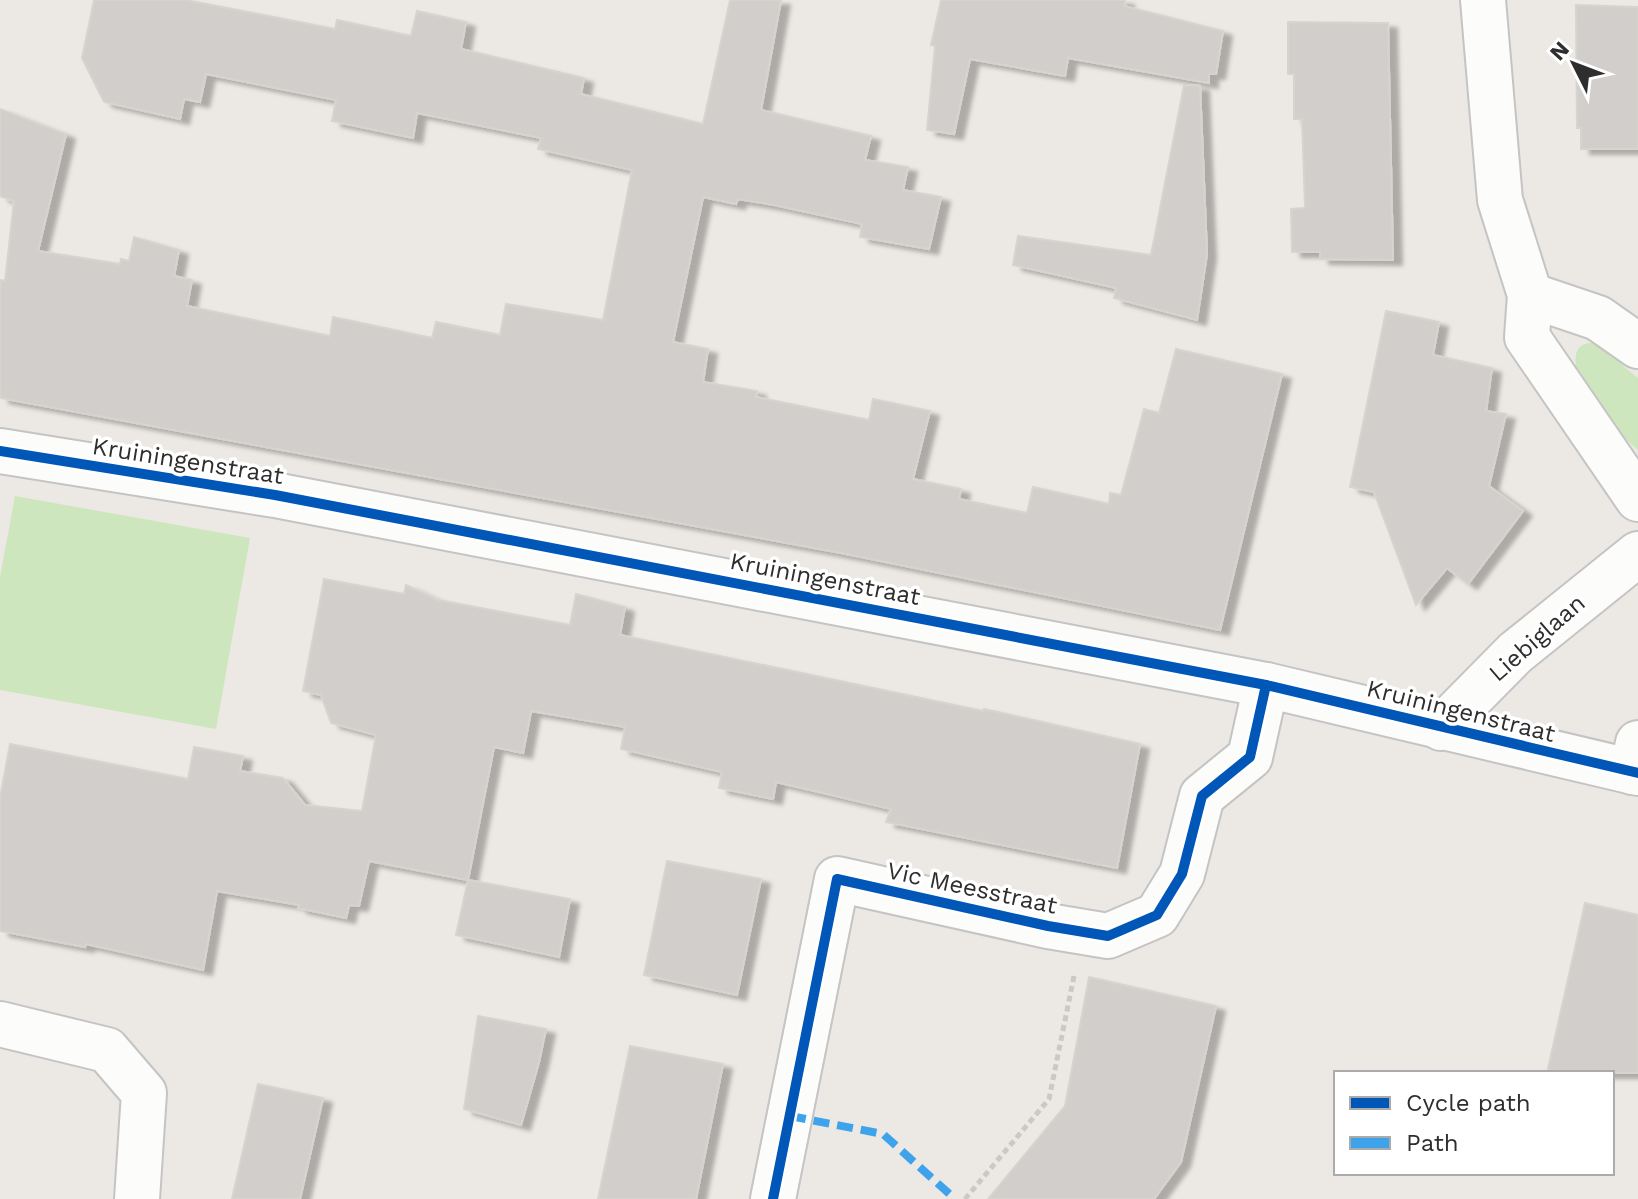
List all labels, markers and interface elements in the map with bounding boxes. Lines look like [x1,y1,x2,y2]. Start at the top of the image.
north arrow [1534,24,1614,104]
text: N [1545,37,1574,65]
street label: Kruiningenstraat [90,432,286,490]
street label: Kruiningenstraat [728,547,922,611]
street label: Liebiglaan [1483,589,1591,687]
street label: Kruiningenstraat [1364,674,1558,748]
street label: Vic Meesstraat [884,856,1060,920]
legend [1334,1071,1614,1175]
text: Cycle path [1406,1089,1531,1117]
text: Path [1406,1129,1459,1157]

